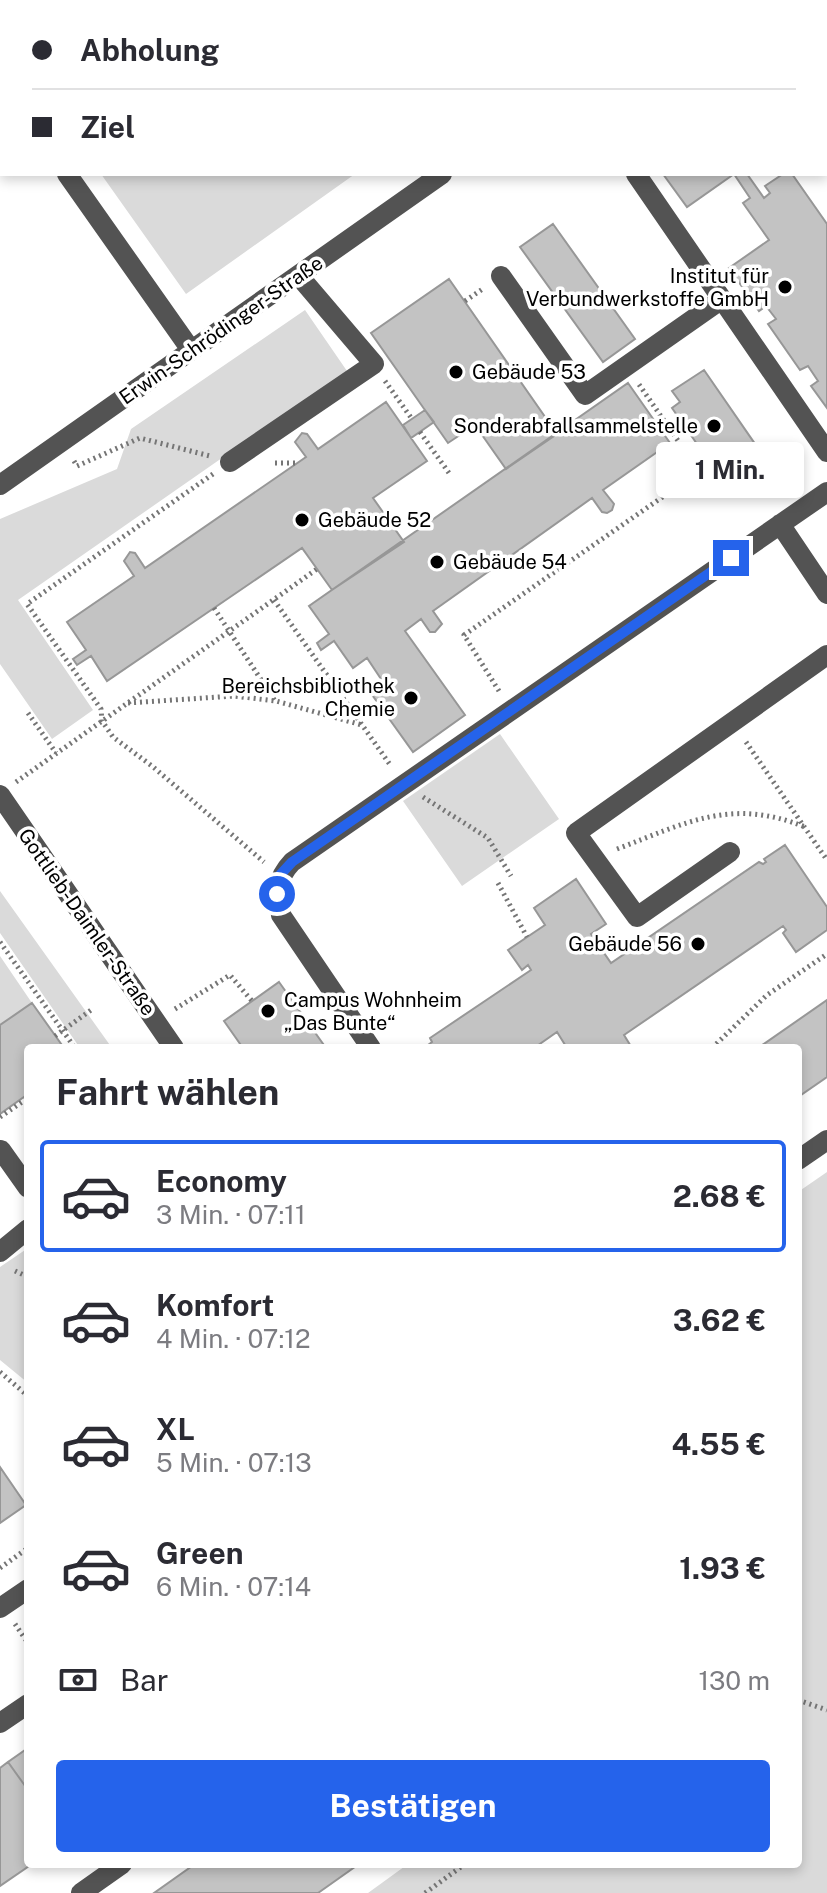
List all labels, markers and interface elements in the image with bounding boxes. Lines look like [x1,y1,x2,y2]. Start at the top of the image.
text: Abholung [80,32,219,68]
text: Ziel [80,109,135,145]
street label: Erwin-Schrödinger-Straße [115,251,327,409]
place label: Institut für Verbundwerkstoffe GmbH [526,264,769,311]
marker: Institut für Verbundwerkstoffe GmbH [776,278,794,296]
place label: Gebäude 53 [472,360,586,384]
marker: Gebäude 53 [447,363,465,381]
place label: Sonderabfallsammelstelle [454,414,698,438]
marker: Sonderabfallsammelstelle [705,417,723,435]
callout: 1 Min. [657,442,805,498]
text: 1 Min. [695,454,765,485]
place label: Gebäude 52 [318,508,431,532]
marker: Gebäude 52 [293,511,311,529]
route end [713,540,749,576]
place label: Gebäude 54 [453,550,567,574]
marker: Gebäude 54 [428,553,446,571]
place label: Bereichsbibliothek Chemie [221,674,395,721]
marker: Bereichsbibliothek Chemie [402,689,420,707]
street label: Gottlieb-Daimler-Straße [13,824,161,1020]
route start [259,876,295,912]
place label: Gebäude 56 [568,932,682,956]
marker: Gebäude 56 [689,935,707,953]
place label: Campus Wohnheim „Das Bunte“ [284,988,462,1035]
marker: Campus Wohnheim „Das Bunte“ [259,1002,277,1020]
text: Fahrt wählen [56,1071,279,1113]
icon: car [60,1160,132,1232]
text: Economy [156,1163,287,1199]
text: 2.68 € [673,1178,766,1214]
text: 3 Min. · 07:11 [156,1199,306,1230]
icon: car [60,1284,132,1356]
text: Komfort [156,1287,274,1323]
text: 3.62 € [673,1302,766,1338]
text: 4 Min. · 07:12 [156,1323,310,1354]
icon: car [60,1408,132,1480]
text: XL [156,1411,195,1447]
text: 4.55 € [671,1426,766,1462]
text: 5 Min. · 07:13 [156,1447,312,1478]
icon: car [60,1532,132,1604]
text: Green [156,1535,243,1571]
text: 1.93 € [679,1550,766,1586]
text: 6 Min. · 07:14 [156,1571,311,1602]
icon: cash [56,1658,100,1702]
text: Bar [120,1662,168,1698]
text: 130 m [698,1665,770,1696]
button: Bestätigen [56,1760,770,1852]

